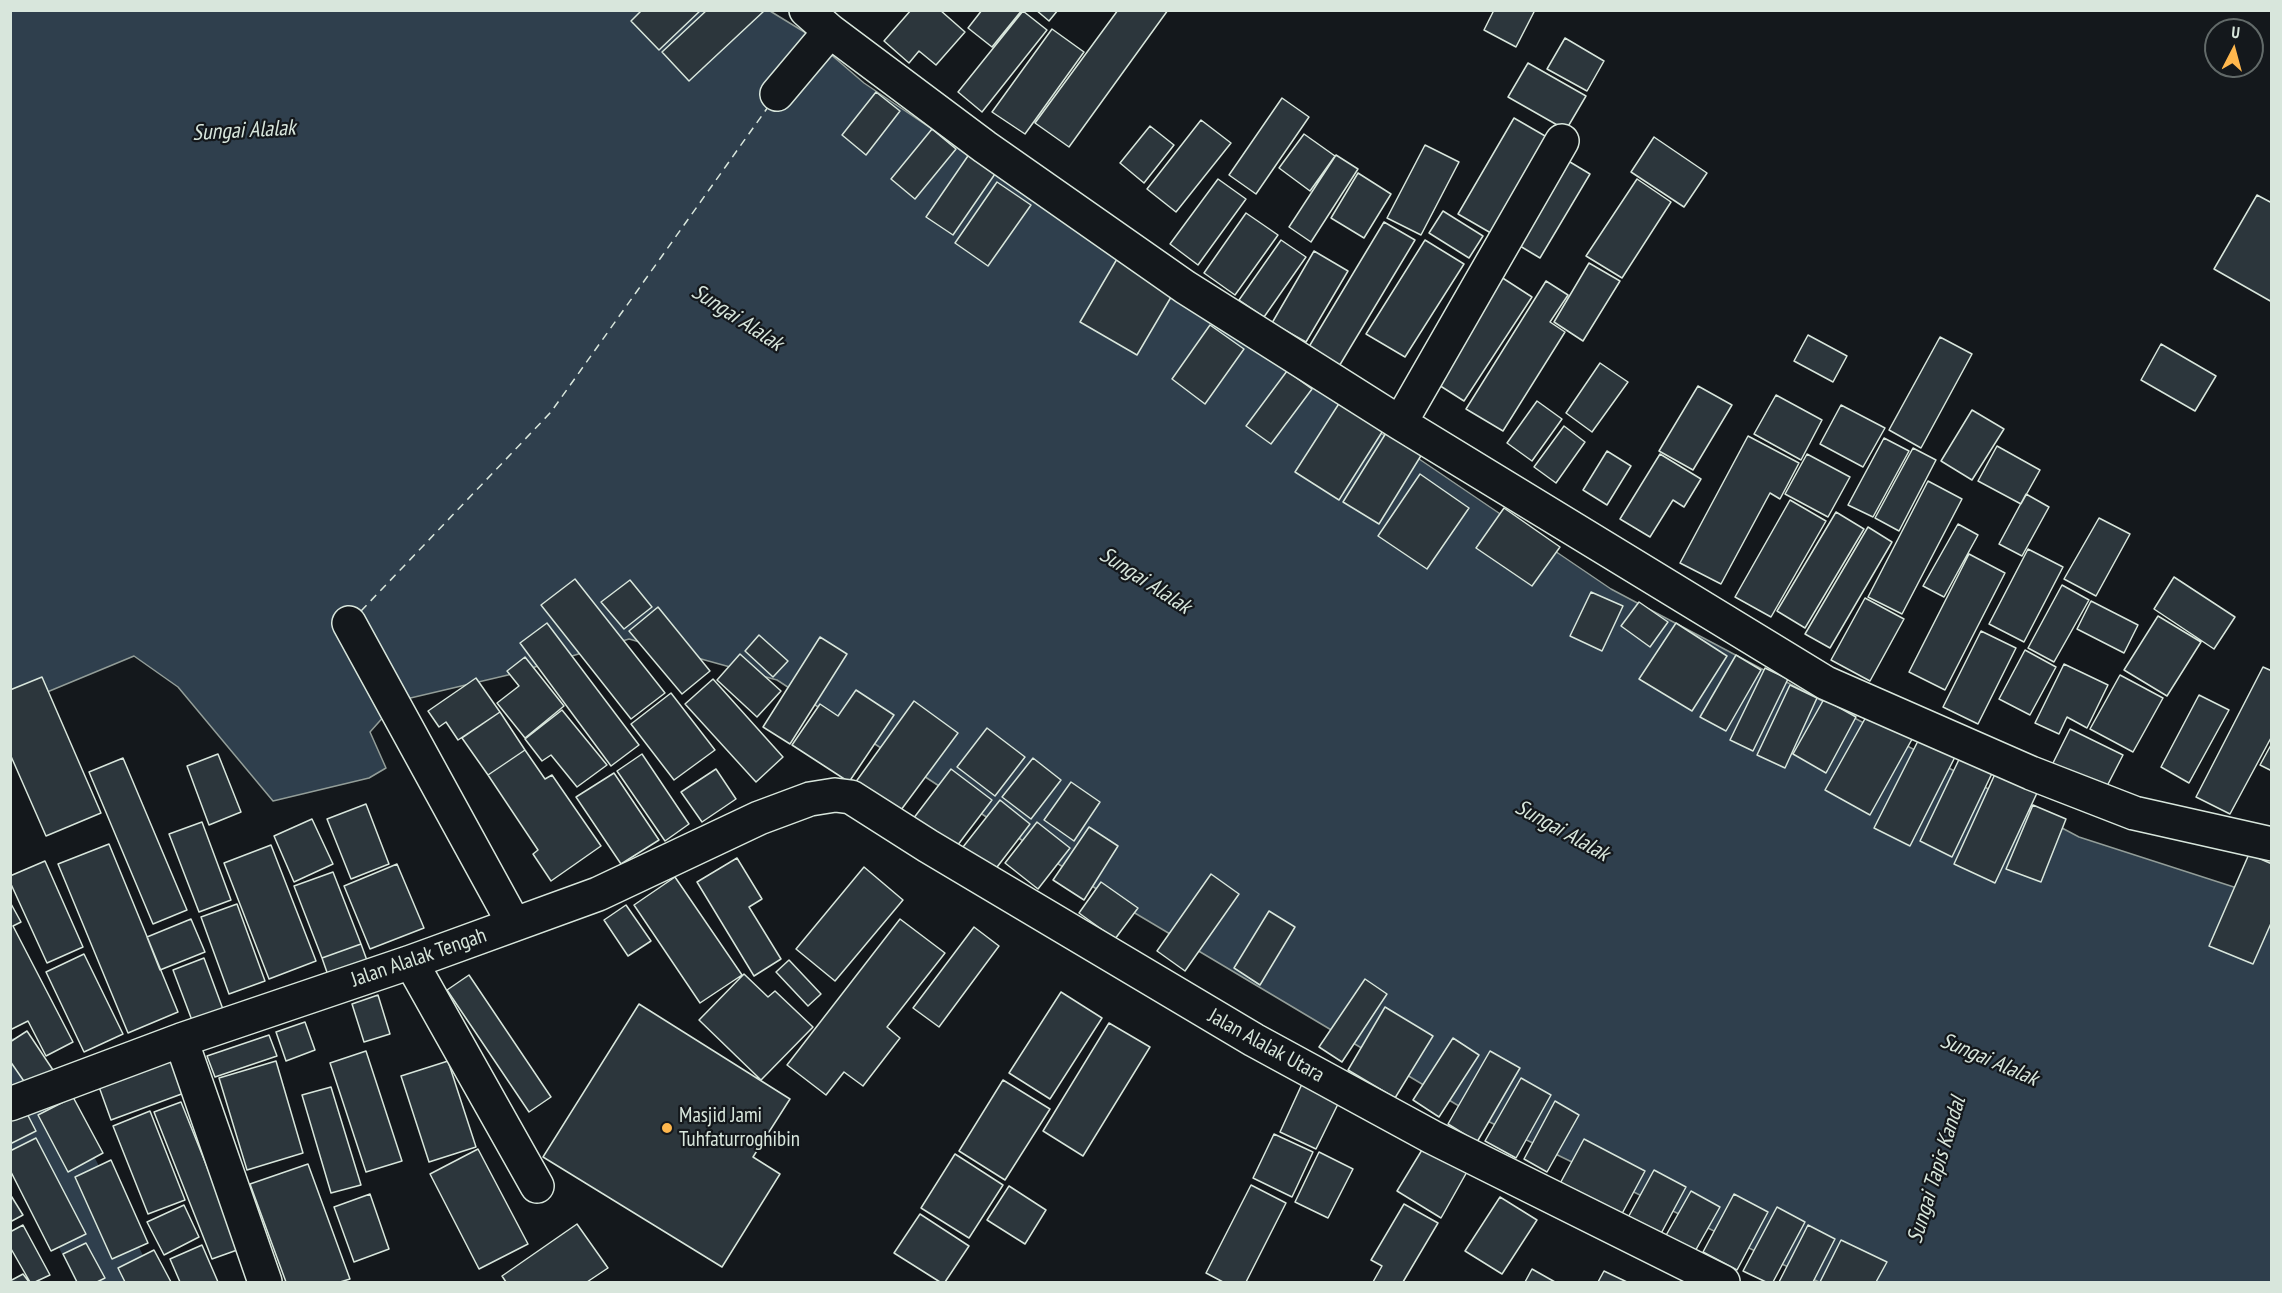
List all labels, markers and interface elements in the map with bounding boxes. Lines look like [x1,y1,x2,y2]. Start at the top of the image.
north arrow [2204,18,2264,78]
text: U [2231,22,2241,42]
water label: Sungai Alalak [192,115,296,147]
water label: Sungai Alalak [687,279,787,357]
water label: Sungai Alalak [1095,542,1195,620]
water label: Sungai Alalak [1510,794,1614,868]
street label: Jalan Alalak Tengah [348,923,490,993]
street label: Jalan Alalak Utara [1204,1004,1328,1088]
water label: Sungai Alalak [1936,1028,2042,1092]
water label: Sungai Tapis Kandal [1902,1094,1972,1246]
place label: Masjid Jami Tuhfaturroghibin [679,1103,800,1153]
marker: Masjid Jami Tuhfaturroghibin [660,1121,674,1135]

